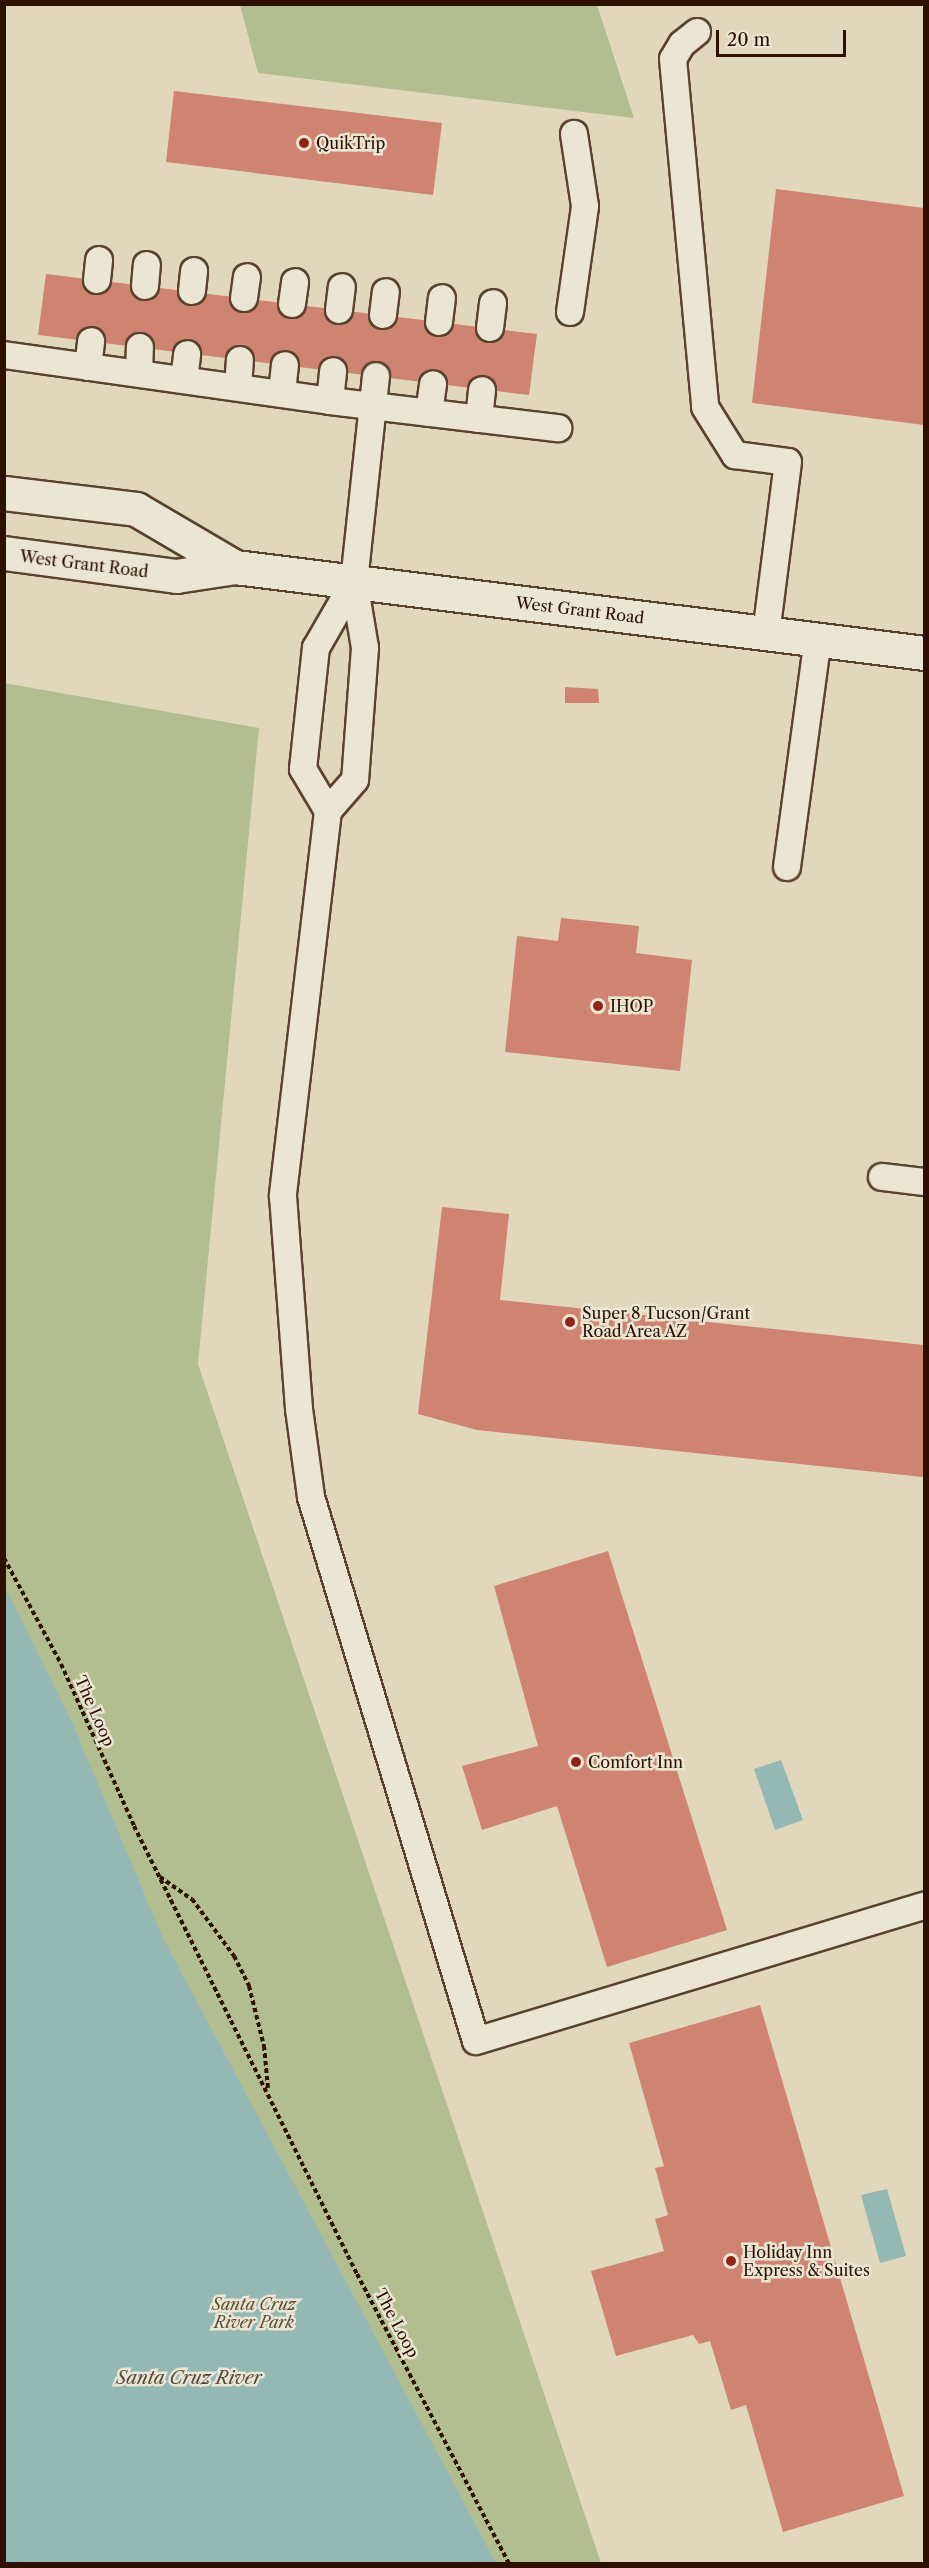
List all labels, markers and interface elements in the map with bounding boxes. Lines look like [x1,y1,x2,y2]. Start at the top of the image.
scale bar [719,18,850,56]
text: 20 m [727,29,770,51]
place label: QuikTrip [316,133,385,153]
marker: QuikTrip [297,136,311,150]
street label: West Grant Road [19,547,149,581]
street label: West Grant Road [515,593,645,627]
place label: IHOP [610,996,653,1016]
marker: IHOP [591,999,605,1013]
place label: Super 8 Tucson/Grant Road Area AZ [582,1303,751,1341]
marker: Super 8 Tucson/Grant Road Area AZ [563,1315,577,1329]
street label: The Loop [71,1673,119,1749]
place label: Comfort Inn [588,1752,683,1772]
marker: Comfort Inn [569,1755,583,1769]
place label: Holiday Inn Express & Suites [743,2242,870,2280]
marker: Holiday Inn Express & Suites [724,2254,738,2268]
street label: The Loop [371,2285,423,2361]
park label: Santa Cruz River Park [212,2294,296,2332]
water label: Santa Cruz River [116,2367,262,2389]

